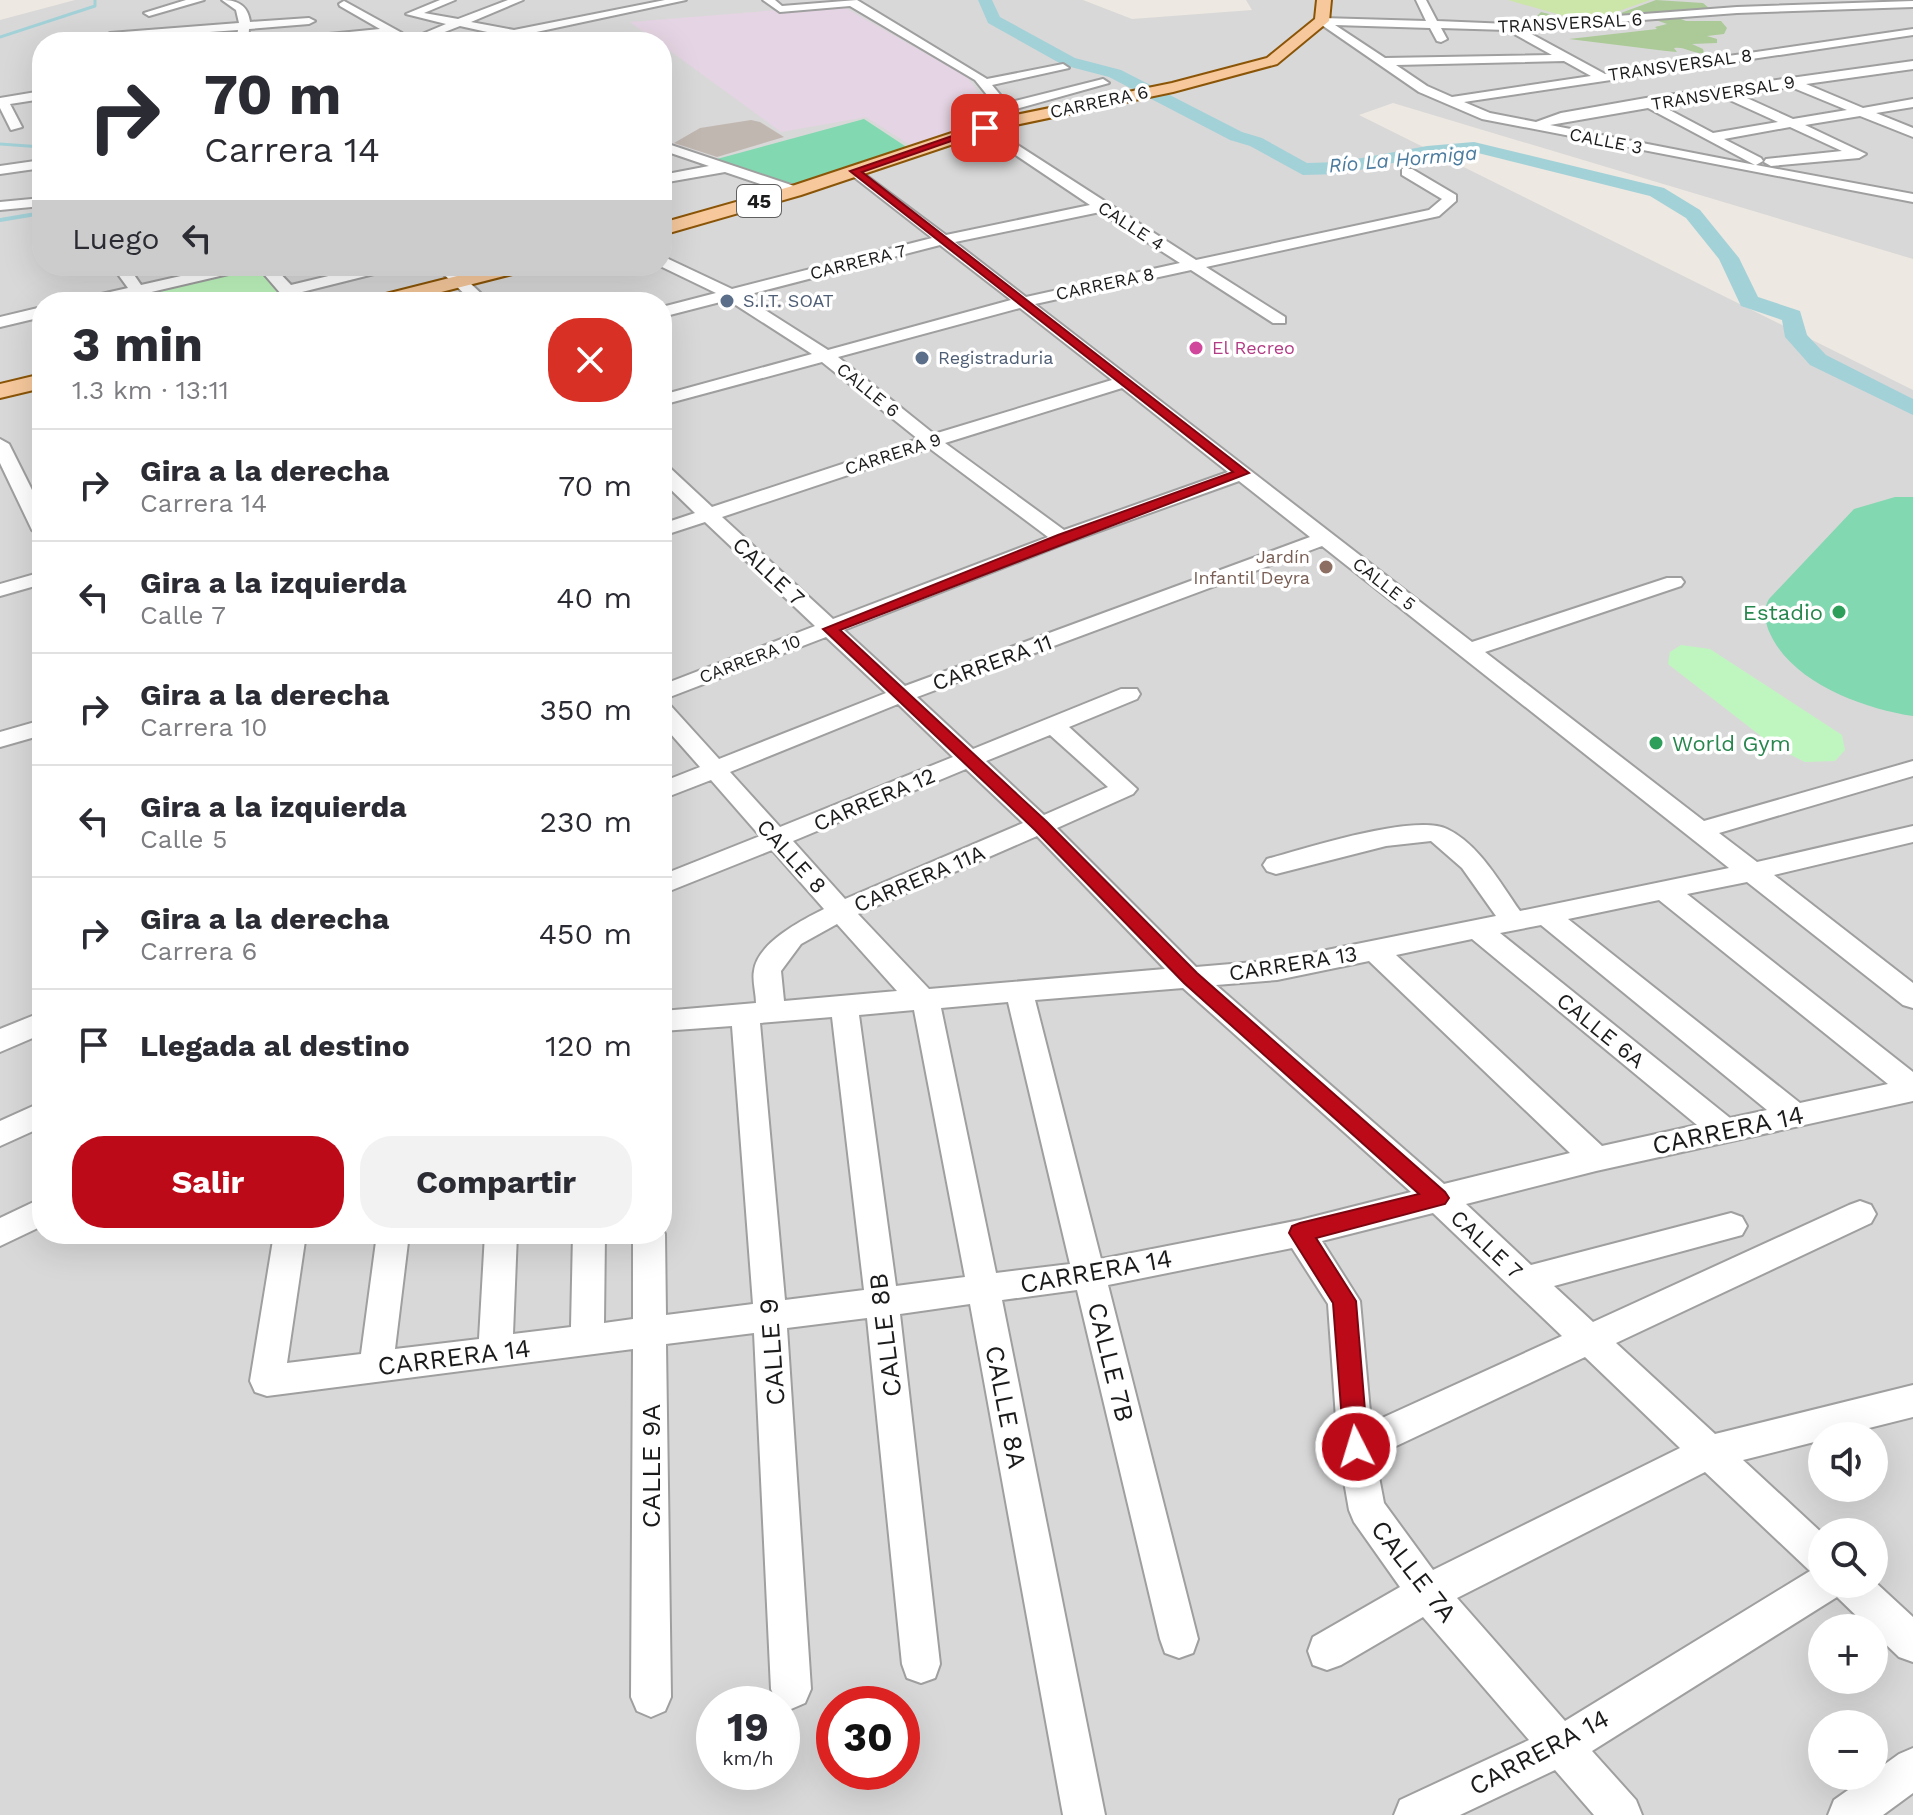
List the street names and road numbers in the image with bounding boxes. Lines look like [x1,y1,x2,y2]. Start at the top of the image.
street label: TRANSVERSAL 6 [1497,8,1643,37]
street label: TRANSVERSAL 8 [1607,44,1753,85]
street label: TRANSVERSAL 9 [1650,71,1796,114]
street label: CARRERA 6 [1048,81,1150,122]
street label: CALLE 3 [1568,123,1644,158]
road number: 45 [737,185,781,217]
street label: CALLE 4 [1094,197,1168,255]
street label: CARRERA 7 [808,239,908,284]
street label: CARRERA 8 [1054,263,1156,304]
street label: CALLE 6 [833,358,904,421]
street label: CARRERA 9 [842,428,944,479]
street label: CALLE 7 [728,532,810,611]
street label: CALLE 5 [1349,553,1420,615]
street label: CARRERA 11 [929,629,1055,696]
street label: CARRERA 10 [696,630,803,687]
street label: CARRERA 12 [810,763,939,836]
street label: CALLE 8 [752,814,831,899]
street label: CARRERA 11A [850,840,988,917]
street label: CARRERA 13 [1227,941,1359,986]
street label: CALLE 6A [1552,988,1649,1073]
street label: CARRERA 14 [1650,1099,1806,1161]
street label: CALLE 7 [1446,1205,1528,1284]
street label: CARRERA 14 [1018,1243,1174,1299]
street label: CALLE 8B [863,1271,907,1399]
street label: CALLE 9 [753,1297,791,1407]
street label: CALLE 7B [1082,1299,1140,1425]
street label: CARRERA 14 [376,1333,532,1381]
street label: CALLE 8A [979,1343,1033,1471]
street label: CALLE 9A [636,1404,666,1528]
street label: CALLE 7A [1365,1514,1463,1628]
street label: CARRERA 14 [1464,1703,1614,1801]

